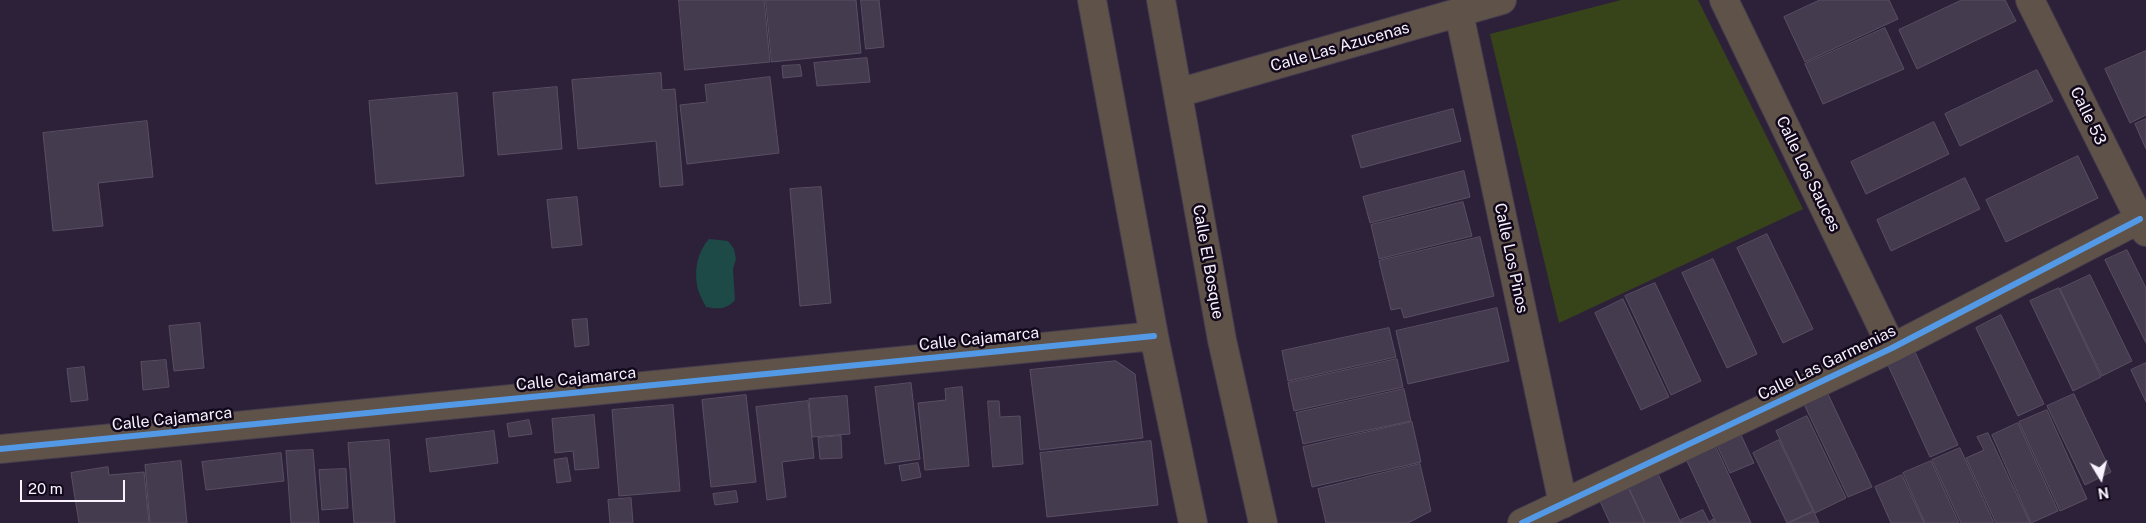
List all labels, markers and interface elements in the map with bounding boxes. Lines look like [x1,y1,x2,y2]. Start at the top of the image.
street label: Calle Las Azucenas [1268,18,1412,76]
street label: Calle 53 [2066,84,2110,148]
street label: Calle Los Sauces [1772,113,1844,235]
street label: Calle Los Pinos [1490,201,1532,315]
street label: Calle El Bosque [1188,203,1228,321]
street label: Calle Las Garmenias [1755,321,1899,405]
street label: Calle Cajamarca [918,323,1040,355]
street label: Calle Cajamarca [515,363,637,395]
street label: Calle Cajamarca [111,403,233,435]
north arrow [2076,453,2126,503]
scale bar [22,470,128,502]
text: 20 m [28,480,63,497]
text: N [2097,484,2110,502]

